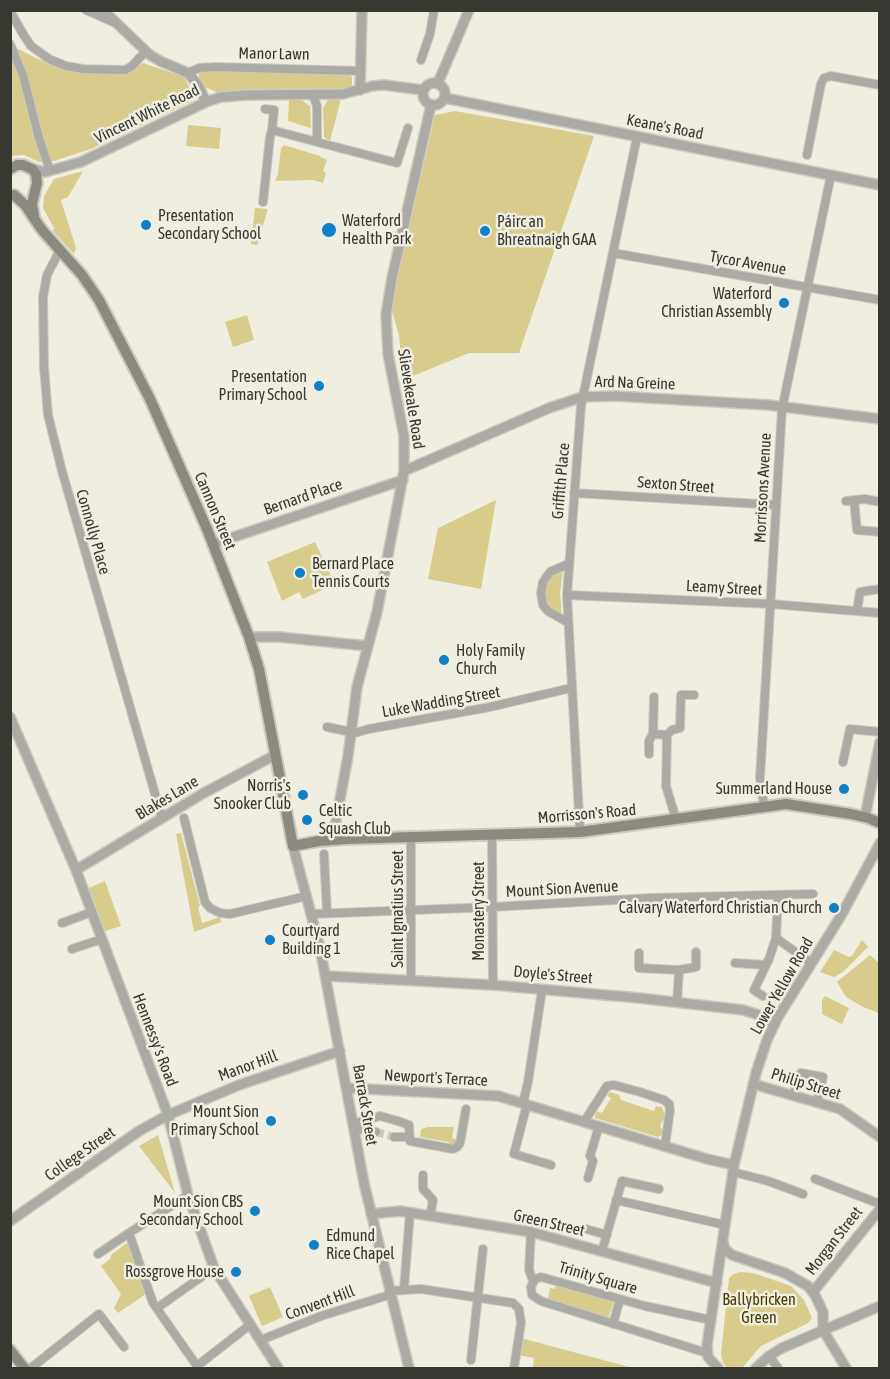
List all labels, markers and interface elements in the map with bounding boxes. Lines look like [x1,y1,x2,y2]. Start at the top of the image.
street label: Manor Lawn [238,44,310,64]
street label: Vincent White Road [91,80,203,148]
street label: Keane's Road [625,110,705,144]
place label: Presentation Secondary School [158,206,261,244]
place label: Waterford Health Park [342,211,412,249]
place label: Páirc an Bhreatnaigh GAA [497,212,596,250]
marker: Presentation Secondary School [139,218,153,232]
marker: Waterford Health Park [320,221,338,239]
marker: Páirc an Bhreatnaigh GAA [478,224,492,238]
street label: Tycor Avenue [708,247,788,279]
place label: Waterford Christian Assembly [661,284,772,322]
marker: Waterford Christian Assembly [777,296,791,310]
street label: Slievekeale Road [394,348,428,450]
place label: Presentation Primary School [219,367,307,405]
street label: Ard Na Greine [594,372,676,394]
marker: Presentation Primary School [312,379,326,393]
street label: Morrissons Avenue [751,433,775,543]
street label: Griffith Place [548,442,574,520]
street label: Cannon Street [190,469,240,553]
street label: Sexton Street [637,473,715,497]
street label: Bernard Place [261,475,345,519]
street label: Connolly Place [72,487,114,577]
place label: Bernard Place Tennis Courts [312,554,394,592]
marker: Bernard Place Tennis Courts [293,566,307,580]
street label: Leamy Street [685,576,763,600]
place label: Holy Family Church [456,641,525,679]
marker: Holy Family Church [437,653,451,667]
street label: Luke Wadding Street [381,682,501,722]
street label: Blakes Lane [132,772,202,824]
place label: Norris's Snooker Club [214,776,291,814]
place label: Summerland House [716,779,832,799]
marker: Summerland House [837,782,851,796]
marker: Norris's Snooker Club [296,788,310,802]
street label: Morrisson's Road [537,800,637,828]
place label: Celtic Squash Club [319,801,391,839]
marker: Celtic Squash Club [300,813,314,827]
street label: Saint Ignatius Street [388,850,408,968]
street label: Monastery Street [469,861,489,961]
street label: Mount Sion Avenue [505,876,619,902]
place label: Calvary Waterford Christian Church [619,898,822,918]
marker: Calvary Waterford Christian Church [827,901,841,915]
place label: Courtyard Building 1 [282,921,341,959]
marker: Courtyard Building 1 [263,933,277,947]
street label: Lower Yellow Road [747,934,817,1038]
street label: Doyle's Street [513,962,593,988]
street label: Hennessy's Road [128,991,182,1089]
street label: Manor Hill [216,1046,280,1086]
street label: Barrack Street [348,1063,382,1147]
street label: Philip Street [769,1064,843,1104]
street label: Newport's Terrace [384,1066,488,1090]
place label: Mount Sion Primary School [171,1102,259,1140]
marker: Mount Sion Primary School [264,1114,278,1128]
street label: College Street [41,1123,119,1185]
place label: Mount Sion CBS Secondary School [140,1192,243,1230]
street label: Morgan Street [801,1203,867,1279]
marker: Mount Sion CBS Secondary School [248,1204,262,1218]
street label: Green Street [511,1205,587,1241]
place label: Edmund Rice Chapel [326,1226,395,1264]
marker: Edmund Rice Chapel [307,1238,321,1252]
street label: Trinity Square [557,1258,639,1298]
place label: Rossgrove House [125,1262,224,1282]
marker: Rossgrove House [229,1265,243,1279]
street label: Convent Hill [283,1282,357,1324]
park label: Ballybricken Green [722,1290,796,1328]

